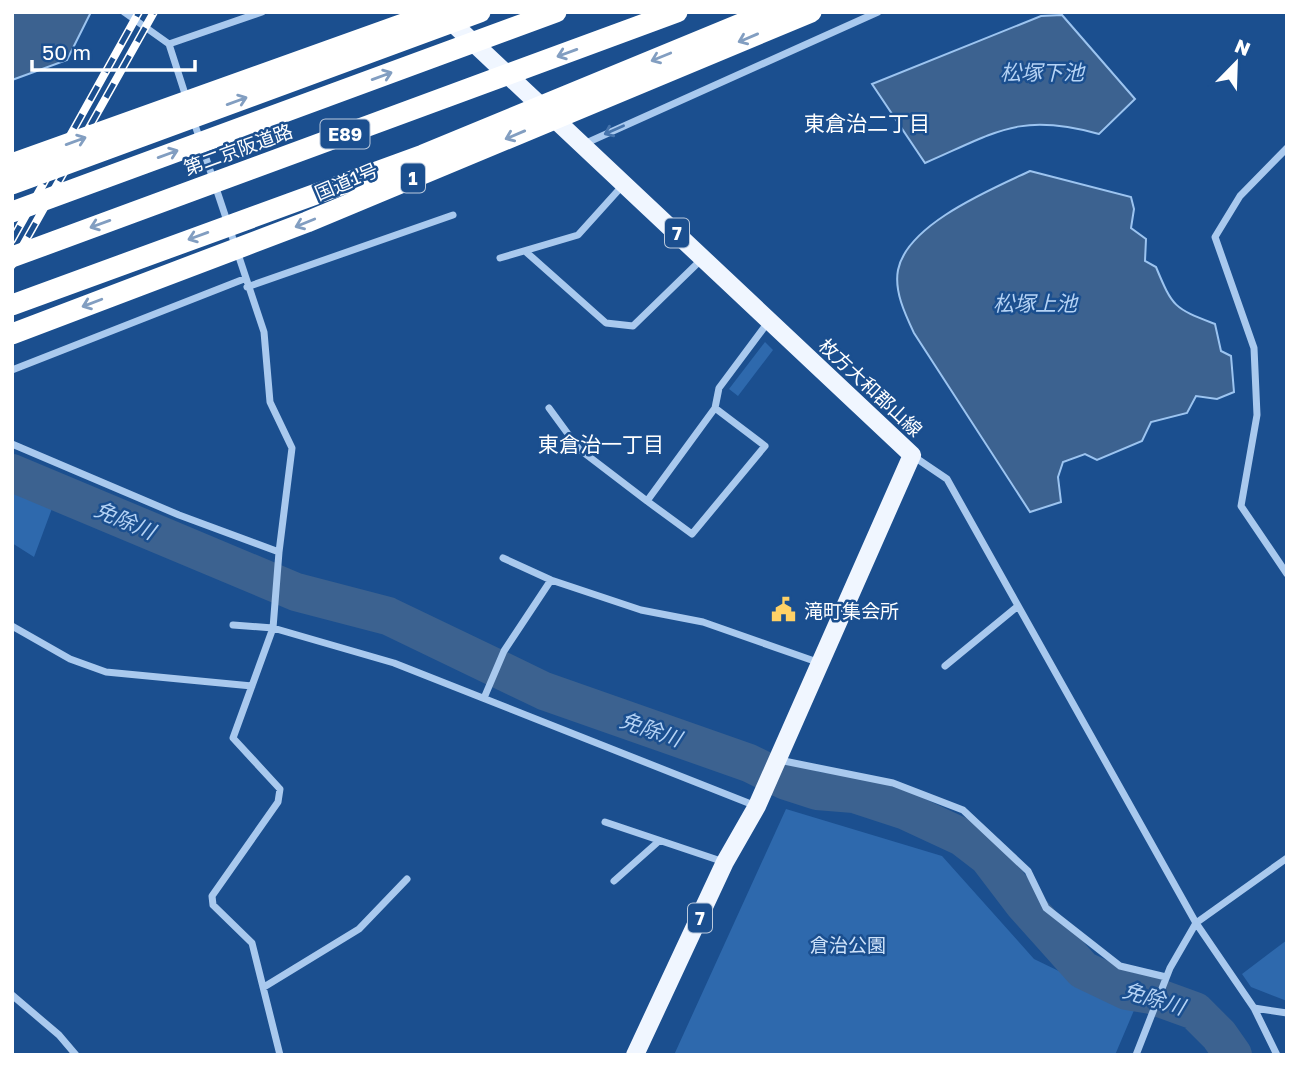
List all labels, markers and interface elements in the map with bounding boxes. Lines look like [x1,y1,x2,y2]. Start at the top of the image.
scale bar [32,28,194,72]
north arrow [1201,28,1271,98]
one-way arrow [737,33,759,46]
text: N [1232,33,1254,60]
text: 50 m [42,39,91,65]
one-way arrow [556,47,578,60]
one-way arrow [651,51,673,64]
water label: 松塚下池 [1000,59,1086,85]
one-way arrow [370,69,392,81]
one-way arrow [226,94,248,106]
district label: 東倉治二丁目 [804,110,930,136]
street label: 第二京阪道路 [180,119,296,179]
road number: E89 [320,119,370,148]
one-way arrow [604,124,625,137]
one-way arrow [505,130,526,143]
one-way arrow [65,134,87,147]
one-way arrow [157,147,179,160]
street label: 国道1号 [311,157,381,205]
road number: 1 [401,163,425,192]
one-way arrow [295,217,316,230]
road number: 7 [665,218,689,247]
one-way arrow [90,219,112,232]
one-way arrow [187,230,209,243]
water label: 松塚上池 [993,290,1079,316]
one-way arrow [82,298,104,311]
street label: 枚方大和郡山線 [815,333,927,441]
district label: 東倉治一丁目 [538,431,664,457]
water label: 免除川 [91,496,161,545]
public building icon: 滝町集会所 [770,596,798,624]
place label: 滝町集会所 [804,599,899,622]
water label: 免除川 [617,706,687,752]
road number: 7 [688,903,712,932]
park label: 倉治公園 [810,933,886,956]
water label: 免除川 [1120,976,1190,1020]

